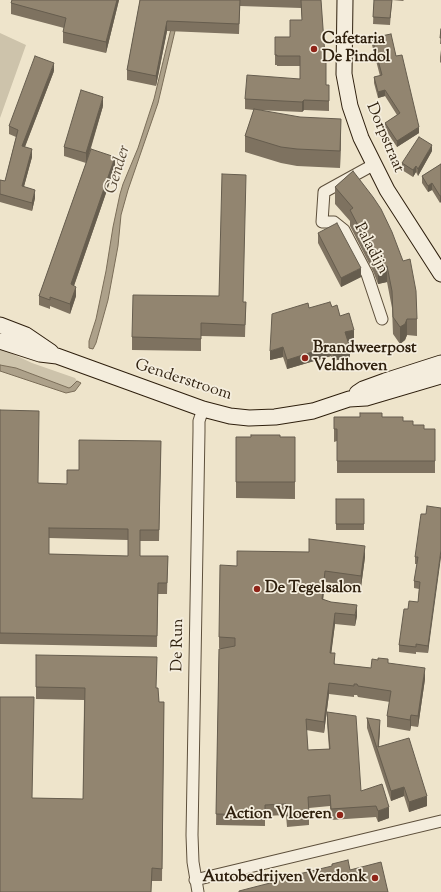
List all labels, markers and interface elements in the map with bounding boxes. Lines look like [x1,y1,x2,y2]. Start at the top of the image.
place label: Cafetaria De Pindol [322,30,390,68]
marker: Cafetaria De Pindol [309,44,319,54]
street label: Dorpstraat [361,100,407,176]
water label: Gender [102,143,136,197]
street label: Paladijn [349,220,391,278]
place label: Brandweerpost Veldhoven [313,339,416,377]
marker: Brandweerpost Veldhoven [300,353,310,363]
street label: Genderstroom [132,356,234,406]
place label: De Tegelsalon [265,579,362,599]
marker: De Tegelsalon [252,584,262,594]
street label: De Run [169,618,189,672]
place label: Action Vloeren [225,805,332,825]
marker: Action Vloeren [335,810,345,820]
place label: Autobedrijven Verdonk [202,868,367,888]
marker: Autobedrijven Verdonk [370,873,380,883]

